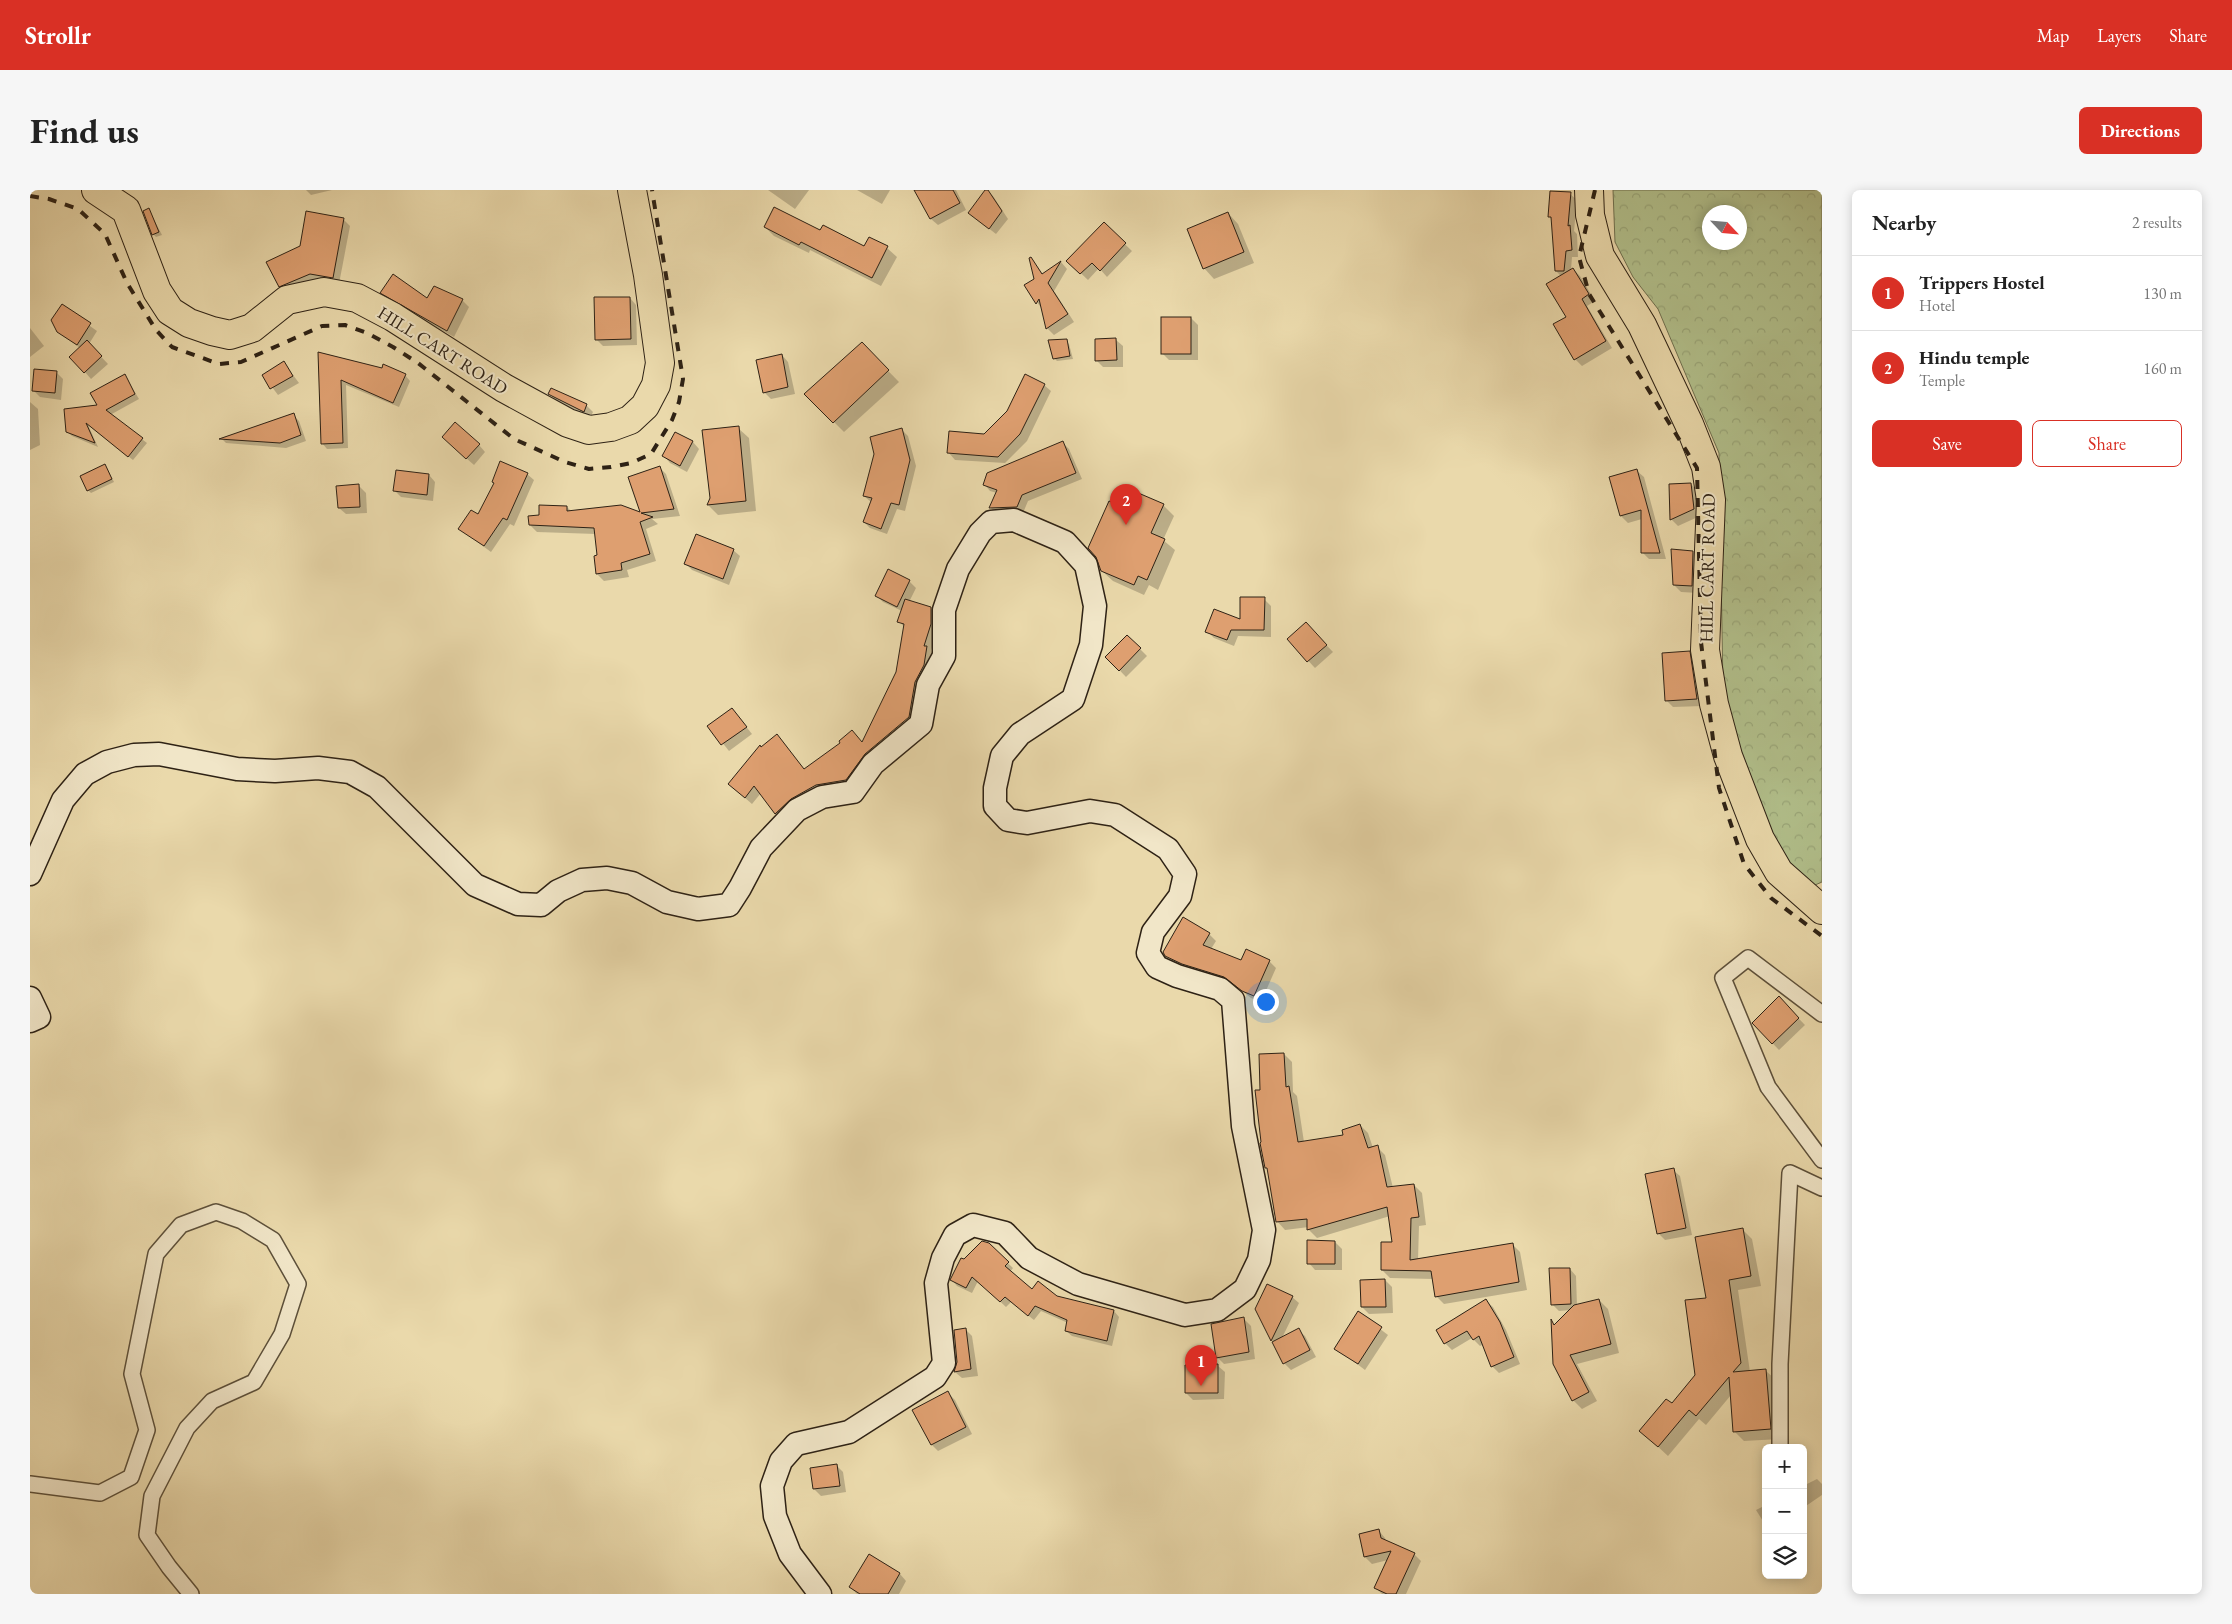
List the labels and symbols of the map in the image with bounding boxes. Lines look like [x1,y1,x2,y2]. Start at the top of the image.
north arrow [1702,205,1747,250]
street label: HILL CART ROAD [374,301,512,399]
pin: 2 [1110,484,1142,525]
street label: HILL CART ROAD [1694,493,1720,643]
your location [1253,989,1279,1015]
pin: 1 [1185,1345,1217,1386]

